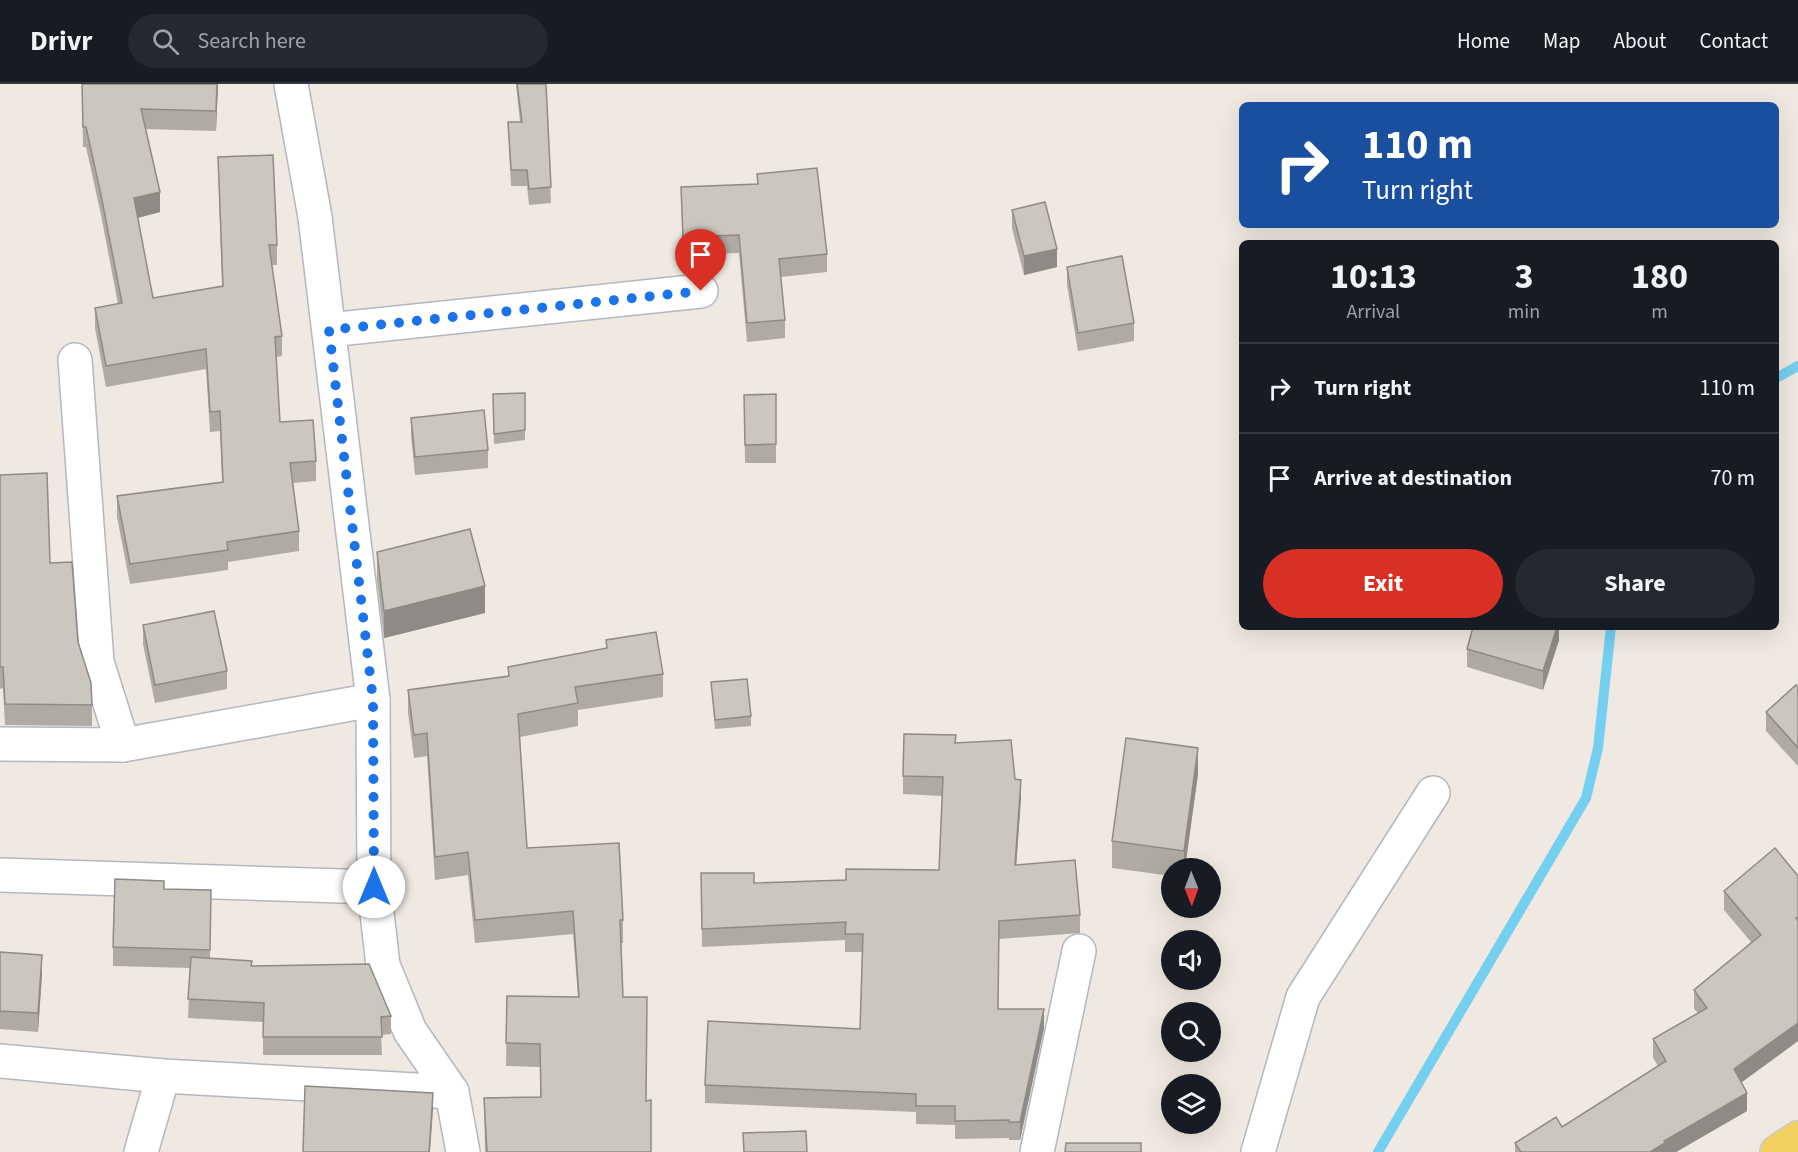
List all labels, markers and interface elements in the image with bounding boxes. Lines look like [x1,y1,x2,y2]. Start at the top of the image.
search box [128,14,548,68]
text: Drivr [30,21,92,61]
icon: search [149,25,182,58]
text: Search here [197,25,306,57]
text: Home [1457,26,1510,56]
text: Map [1543,26,1581,56]
text: About [1614,26,1666,56]
text: Contact [1699,26,1768,56]
text: 110 m [1362,115,1473,175]
icon: right [1263,126,1341,204]
text: Turn right [1362,171,1473,210]
pin [675,229,726,291]
icon: arrive [684,238,717,271]
text: 10:13 [1330,251,1417,302]
text: 3 [1514,251,1533,302]
text: 180 [1631,251,1688,302]
text: Arrival [1346,298,1400,326]
text: min [1508,298,1540,326]
text: m [1651,298,1668,326]
icon: right [1263,372,1296,405]
text: Turn right [1314,372,1411,404]
text: 110 m [1700,372,1755,404]
icon: arrive [1263,462,1296,495]
text: Arrive at destination [1314,462,1512,494]
text: 70 m [1710,462,1755,494]
button: Exit [1263,549,1503,618]
button: Share [1515,549,1755,618]
position arrow [342,855,406,919]
north arrow [1161,858,1221,918]
map controls [1161,858,1221,1134]
button: sound [1161,930,1221,990]
button: search [1161,1002,1221,1062]
button: layers [1161,1074,1221,1134]

